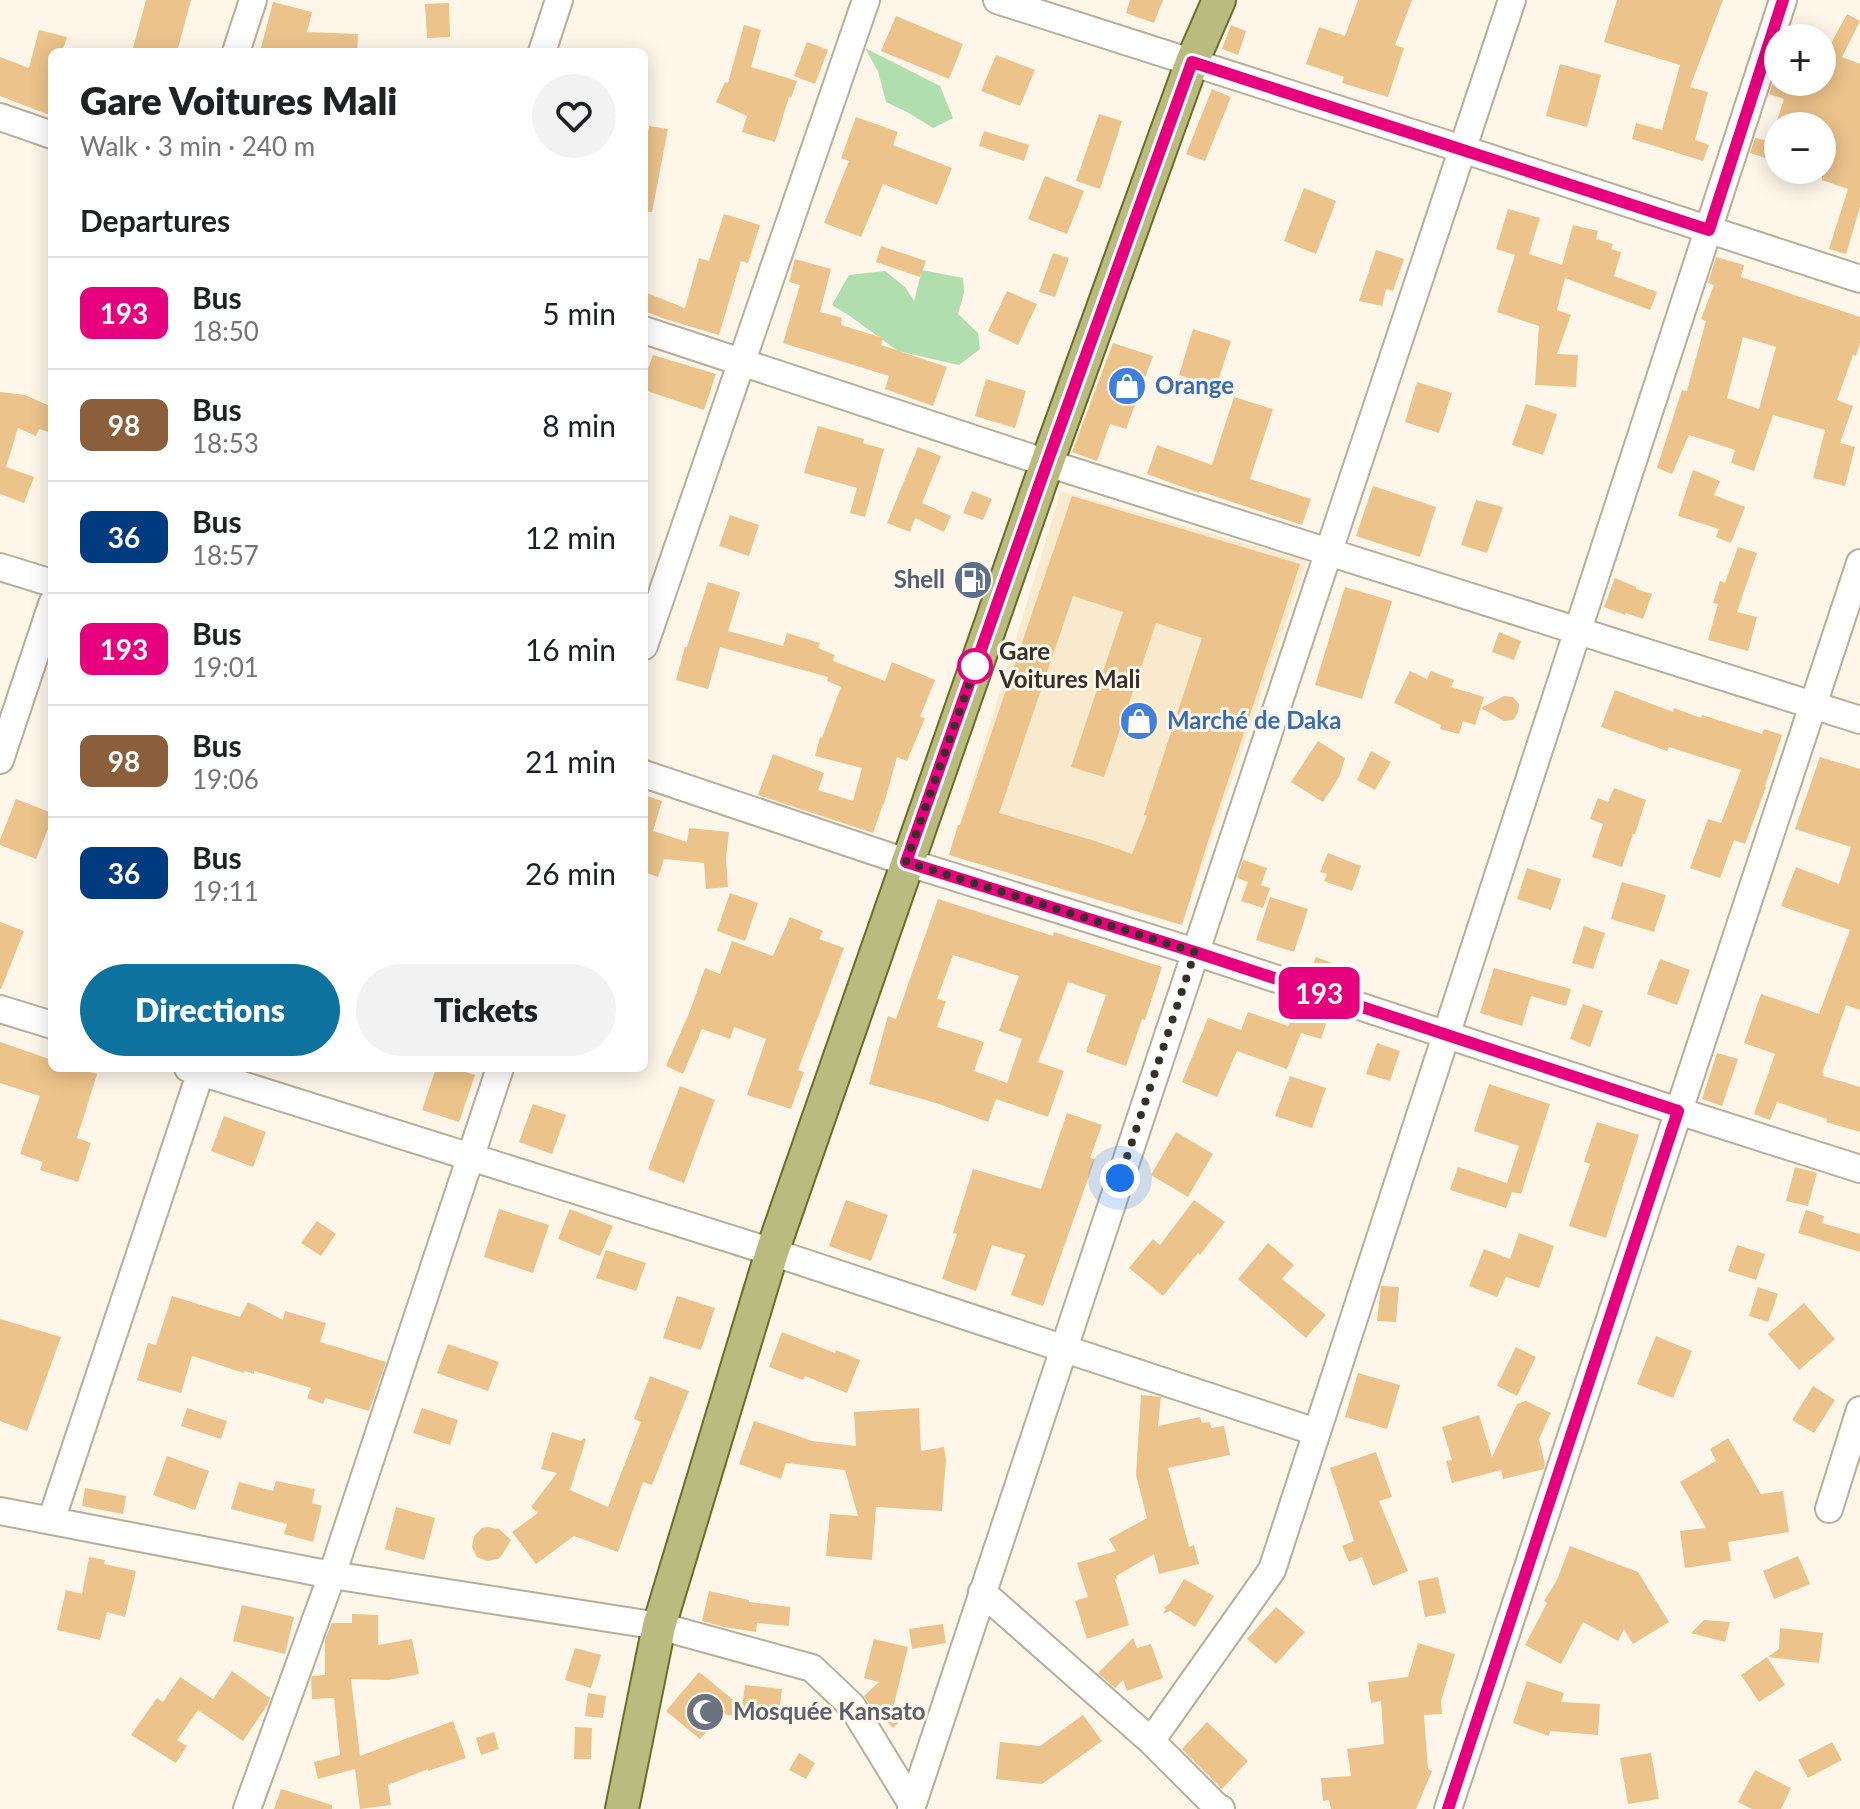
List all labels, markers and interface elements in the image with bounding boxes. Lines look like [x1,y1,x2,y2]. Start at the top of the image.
map controls [1764,24,1836,184]
button: + [1764,24,1836,96]
button: heart [532,74,616,158]
text: Gare Voitures Mali [80,77,398,123]
button: − [1764,112,1836,184]
text: Walk · 3 min · 240 m [80,130,315,162]
text: Departures [80,202,230,238]
text: Bus [192,279,242,315]
text: 5 min [542,295,616,331]
text: 193 [100,296,148,330]
text: 18:50 [192,315,259,347]
shop icon: Orange [1106,365,1148,407]
place label: Orange [1155,370,1234,399]
text: Bus [192,391,242,427]
text: 8 min [542,407,616,443]
text: 98 [108,408,140,442]
text: 18:53 [192,427,259,459]
text: Bus [192,503,242,539]
text: 12 min [525,519,616,555]
text: 36 [108,520,140,554]
text: 18:57 [192,539,259,571]
fuel station icon: Shell [952,559,994,601]
place label: Shell [894,564,945,593]
text: Bus [192,615,242,651]
text: 16 min [525,631,616,667]
text: 193 [100,632,148,666]
place label: Gare Voitures Mali [998,636,1141,693]
marker: Gare Voitures Mali [958,649,992,683]
text: 19:01 [192,651,259,683]
shop icon: Marché de Daka [1118,700,1160,742]
place label: Marché de Daka [1167,705,1341,734]
text: Bus [192,727,242,763]
text: 21 min [525,743,616,779]
text: 98 [108,744,140,778]
text: 19:06 [192,763,259,795]
text: Bus [192,839,242,875]
text: 26 min [525,855,616,891]
text: 36 [108,856,140,890]
text: 19:11 [192,875,259,907]
button: Directions [80,964,340,1056]
button: Tickets [356,964,616,1056]
line badge: 193 [1273,967,1365,1019]
text: 193 [1295,976,1343,1010]
your location [1100,1158,1140,1198]
mosque icon: Mosquée Kansato [684,1691,726,1733]
place label: Mosquée Kansato [733,1696,926,1725]

